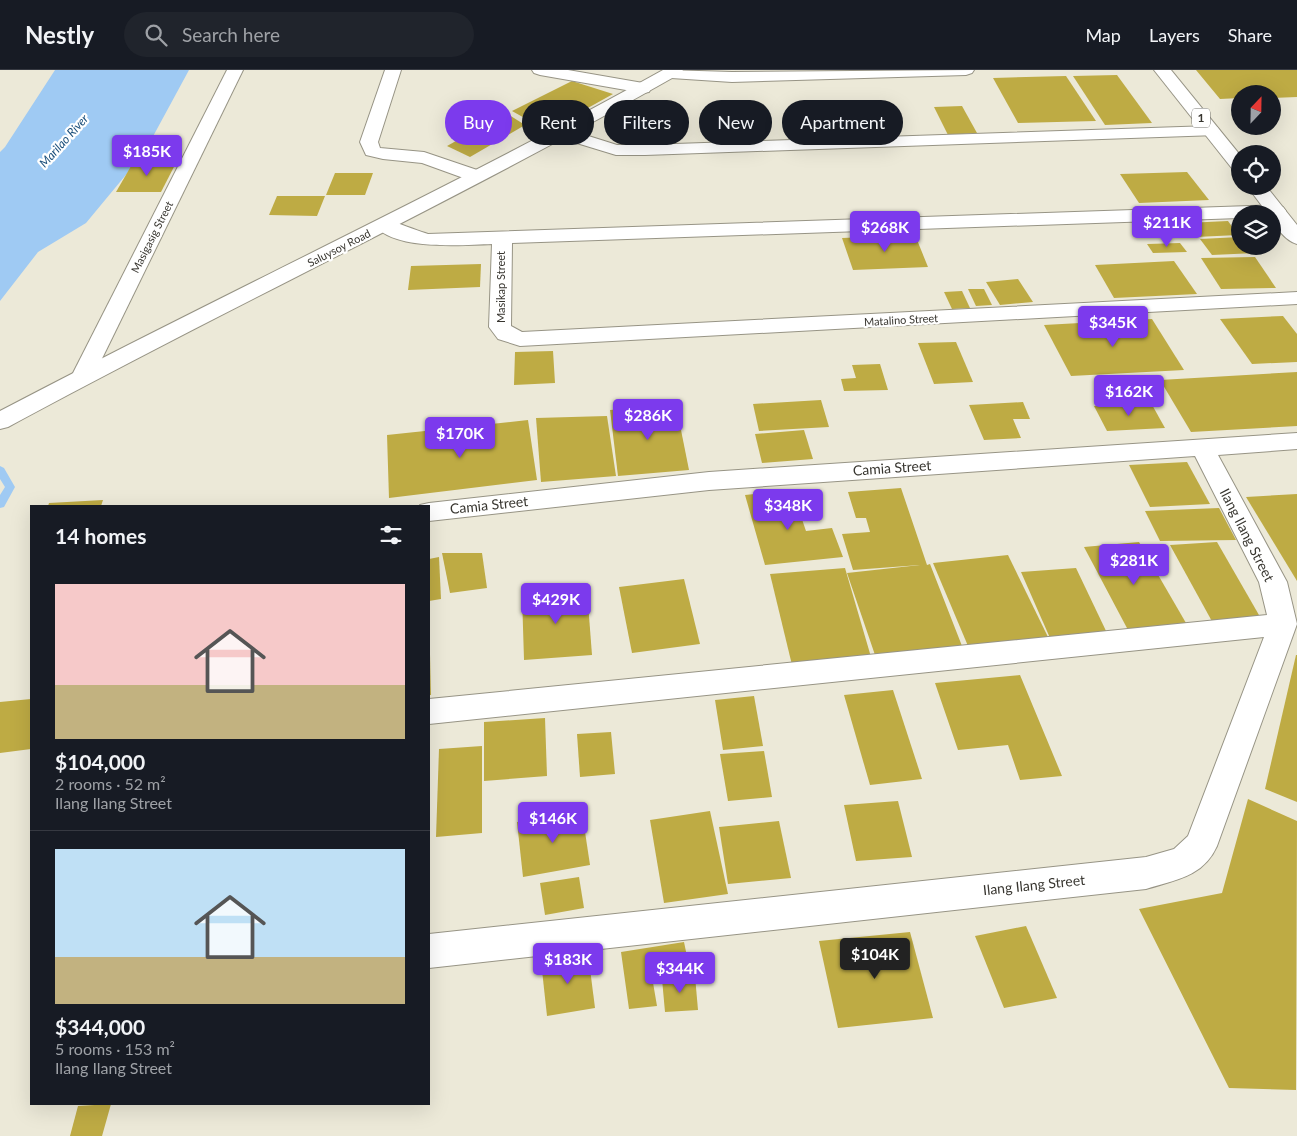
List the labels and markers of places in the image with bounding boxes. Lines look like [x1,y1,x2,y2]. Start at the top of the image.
pin: $185K [112,134,182,177]
pin: $211K [1132,206,1202,248]
pin: $268K [850,210,920,253]
pin: $345K [1078,306,1148,348]
pin: $162K [1094,374,1164,417]
pin: $286K [613,398,683,441]
pin: $170K [425,416,495,459]
pin: $348K [753,488,823,531]
pin: $281K [1099,544,1169,586]
pin: $429K [521,582,591,625]
pin: $146K [518,802,588,844]
pin: $104K [840,938,910,980]
pin: $183K [533,942,603,985]
pin: $344K [645,952,715,994]

